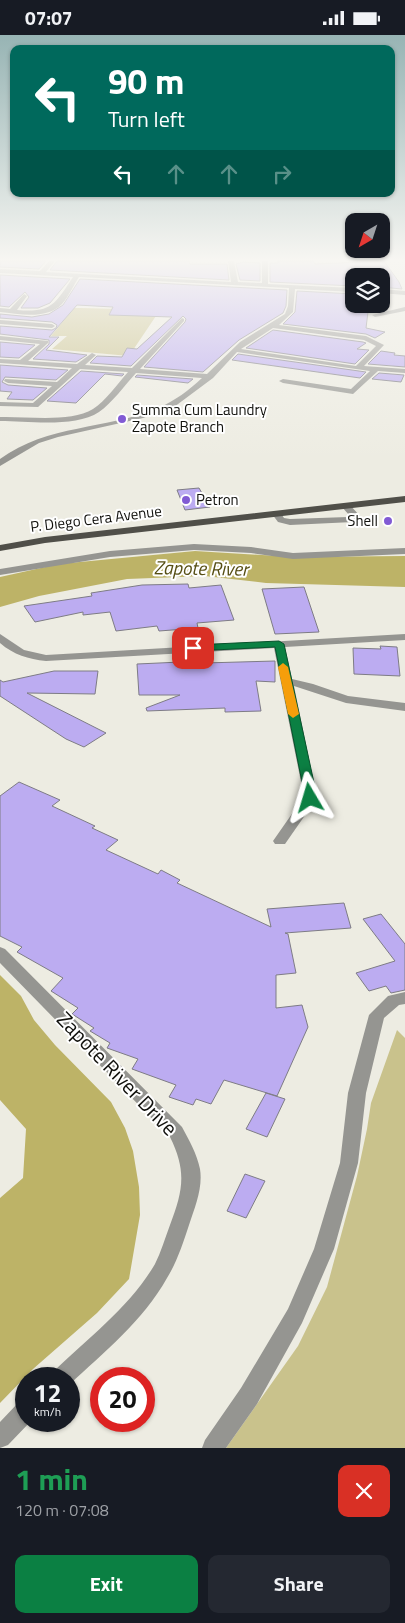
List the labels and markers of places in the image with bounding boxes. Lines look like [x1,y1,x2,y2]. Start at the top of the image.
place label: Summa Cum Laundry Zapote Branch [132,398,267,438]
marker: Summa Cum Laundry Zapote Branch [116,413,128,425]
place label: Petron [196,488,239,511]
marker: Petron [180,494,192,506]
place label: Shell [347,509,378,532]
marker: Shell [382,515,394,527]
pin [172,627,214,669]

